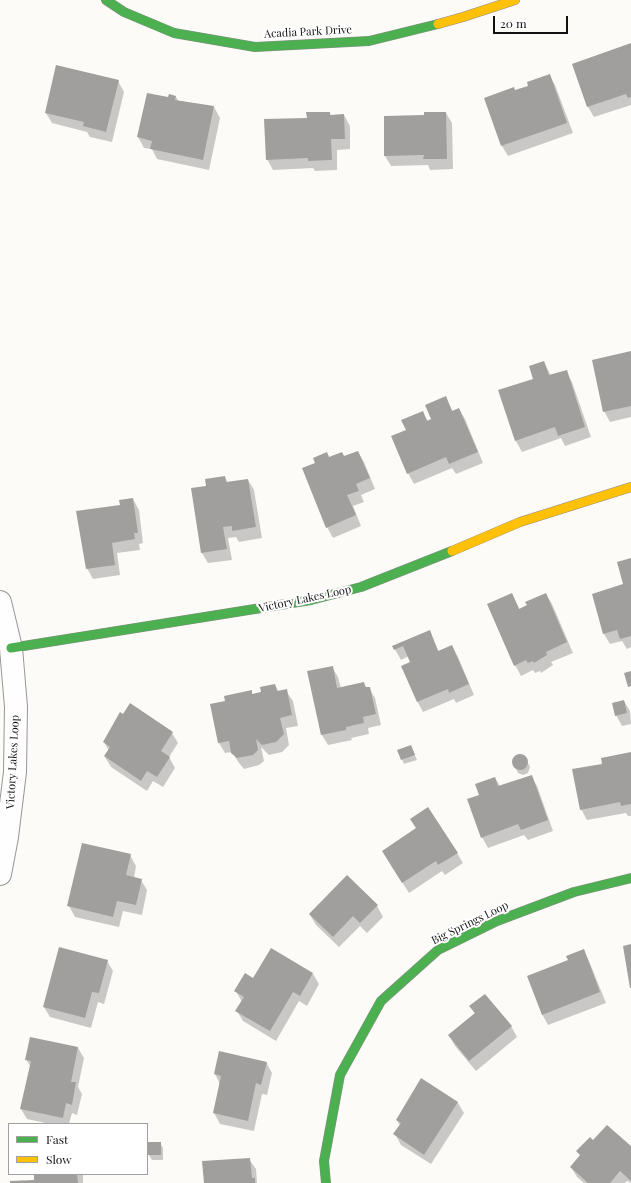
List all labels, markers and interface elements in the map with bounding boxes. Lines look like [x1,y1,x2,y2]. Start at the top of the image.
scale bar [495,8,570,34]
text: 20 m [500,15,527,31]
street label: Acadia Park Drive [264,23,352,41]
street label: Victory Lakes Loop [258,583,352,615]
street label: Victory Lakes Loop [4,715,22,809]
street label: Big Springs Loop [429,899,511,947]
legend [8,1123,148,1175]
text: Fast [46,1131,68,1147]
text: Slow [46,1151,72,1167]

